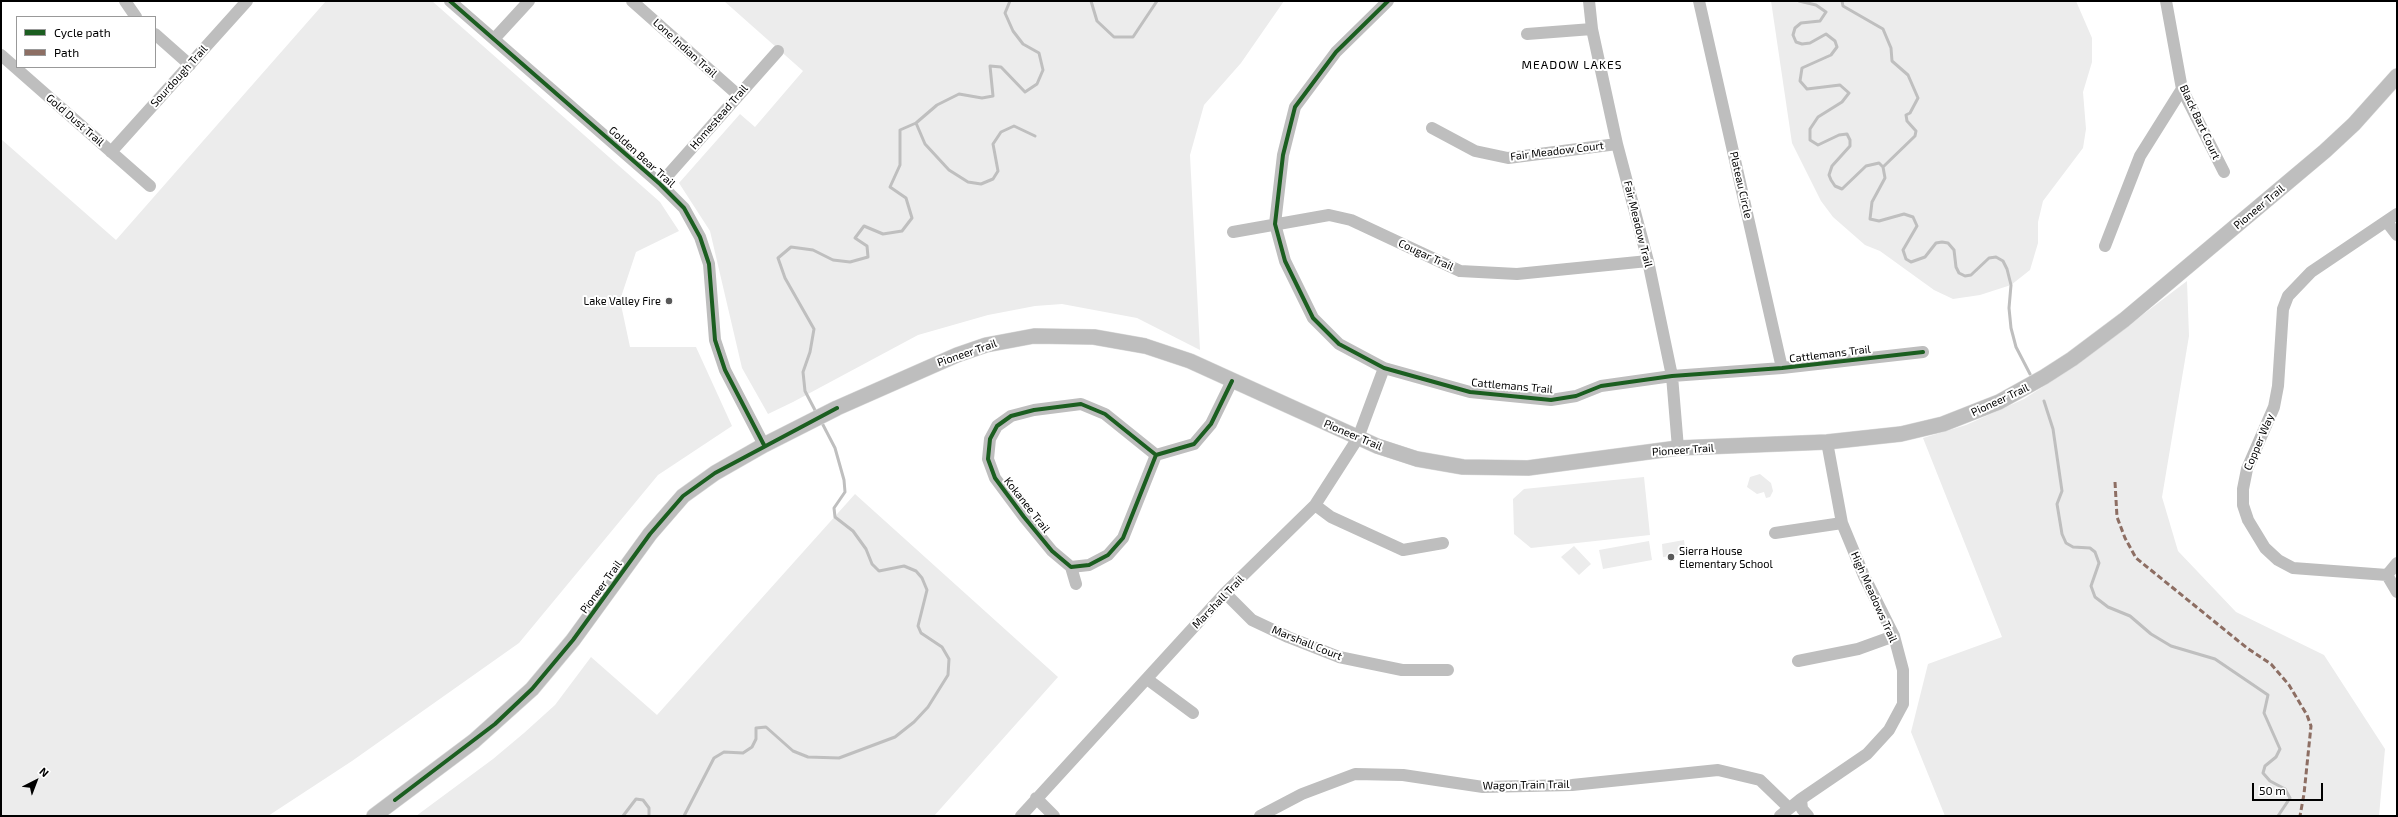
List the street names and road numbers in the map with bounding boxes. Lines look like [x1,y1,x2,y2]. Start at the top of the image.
street label: Lone Indian Trail [650,16,720,80]
street label: Sourdough Trail [148,42,210,110]
street label: Homestead Trail [687,82,751,152]
street label: Black Bart Court [2177,83,2223,161]
street label: Gold Dust Trail [43,91,107,149]
street label: Golden Bear Trail [606,124,678,190]
street label: Fair Meadow Court [1509,139,1605,163]
street label: Plateau Circle [1727,150,1755,220]
street label: Fair Meadow Trail [1621,179,1655,269]
street label: Pioneer Trail [2231,182,2287,232]
street label: Cougar Trail [1396,236,1456,274]
street label: Pioneer Trail [935,337,999,369]
street label: Cattlemans Trail [1789,342,1871,366]
street label: Cattlemans Trail [1471,376,1553,396]
street label: Pioneer Trail [1969,381,2031,419]
street label: Copper Way [2241,412,2277,472]
street label: Pioneer Trail [1322,417,1384,453]
street label: Pioneer Trail [1651,441,1715,459]
street label: Kokanee Trail [1001,475,1053,535]
street label: High Meadows Trail [1848,550,1900,644]
street label: Pioneer Trail [577,558,625,616]
street label: Marshall Trail [1189,573,1247,631]
street label: Marshall Court [1270,623,1344,663]
street label: Wagon Train Trail [1483,778,1569,792]

